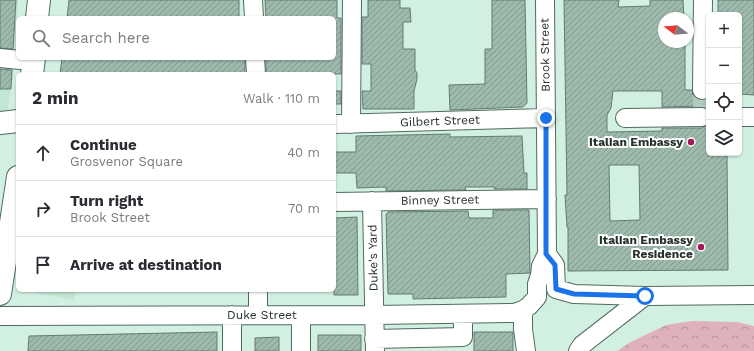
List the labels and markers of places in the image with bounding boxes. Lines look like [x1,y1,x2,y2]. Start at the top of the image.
place label: Italian Embassy [589,135,683,149]
marker: Italian Embassy [686,137,696,147]
place label: Italian Embassy Residence [599,233,693,261]
marker: Italian Embassy Residence [696,242,706,252]

